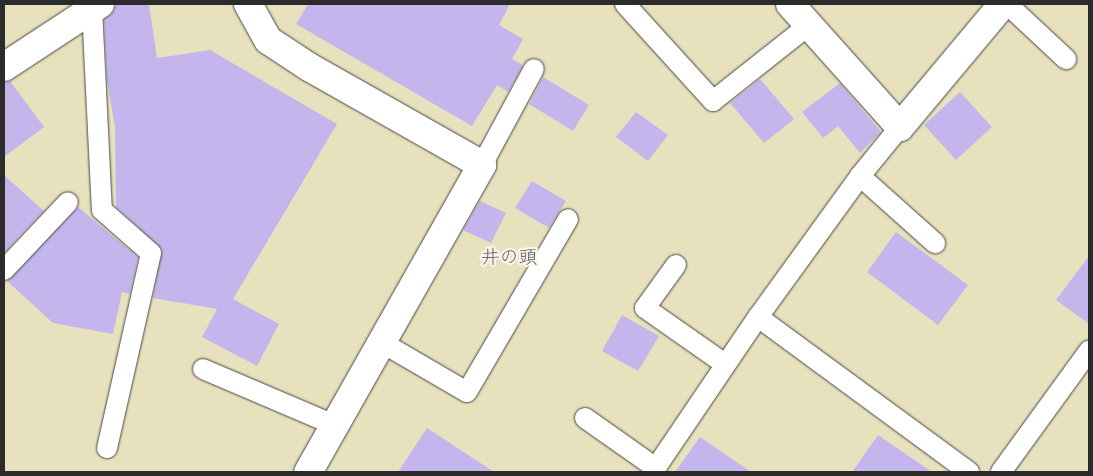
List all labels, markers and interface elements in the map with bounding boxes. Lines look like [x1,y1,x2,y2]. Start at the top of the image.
district label: 井の頭 [481,246,537,268]

